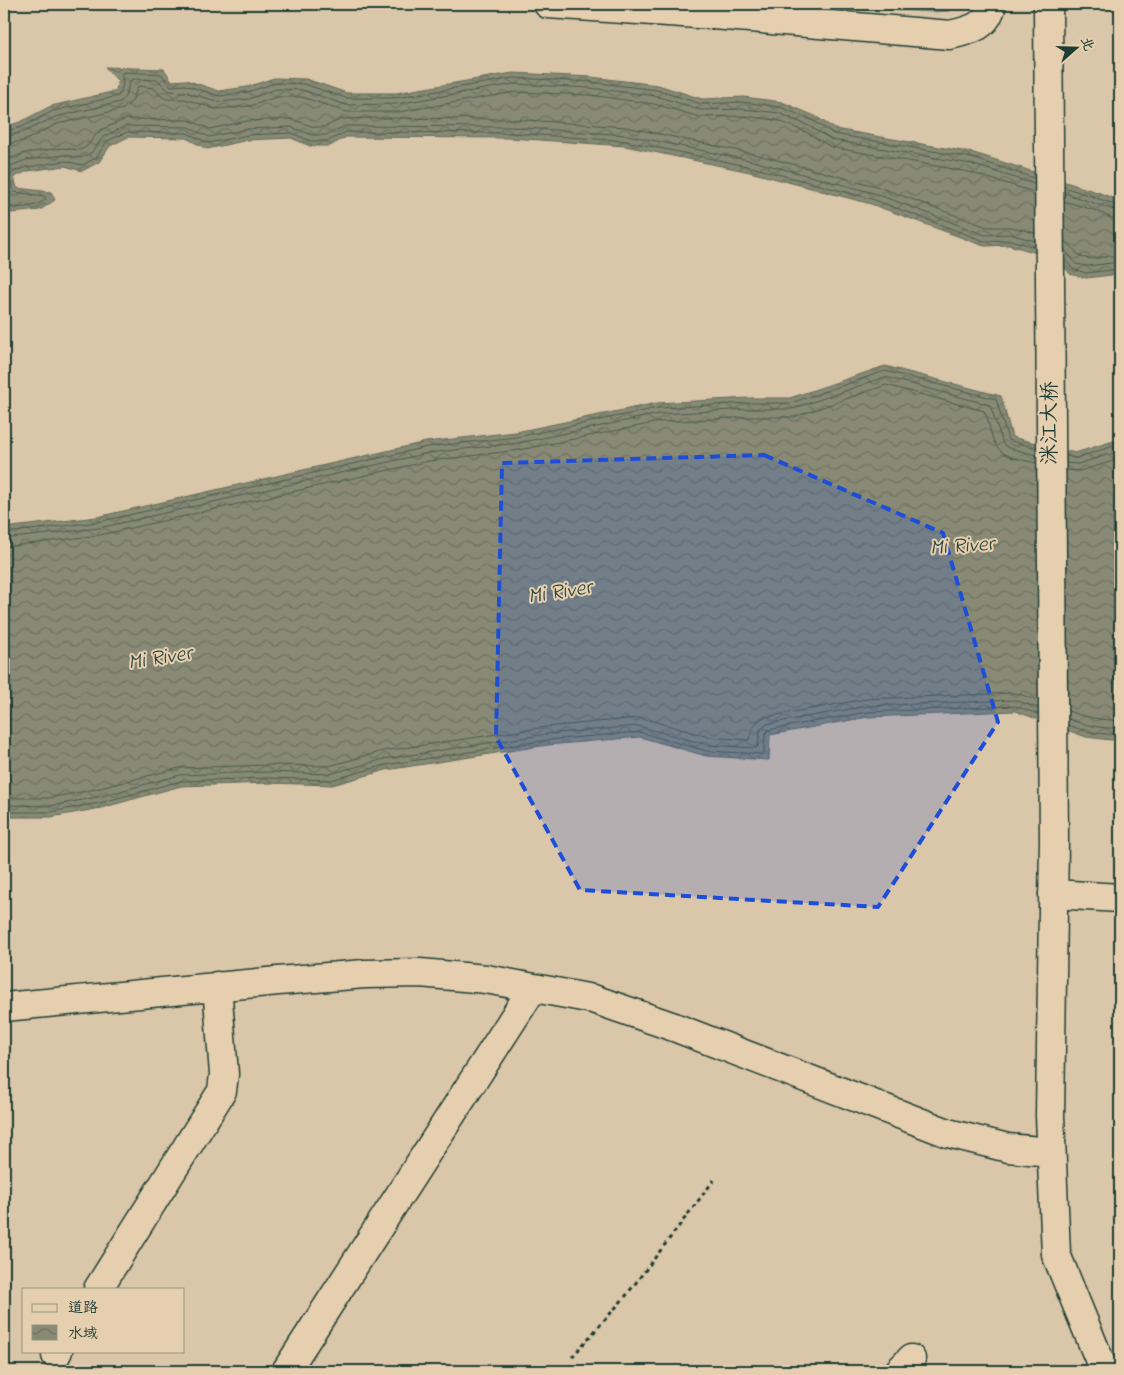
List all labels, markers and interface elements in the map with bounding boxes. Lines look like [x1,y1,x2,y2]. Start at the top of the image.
north arrow [1052,22,1102,72]
text: 北 [1075,34,1099,54]
street label: 洣江大桥 [1036,381,1066,465]
water label: Mi River [929,529,999,565]
water label: Mi River [526,572,598,614]
water label: Mi River [126,638,198,680]
legend [22,1288,185,1352]
text: 道路 [68,1297,98,1319]
text: 水域 [68,1323,98,1345]

